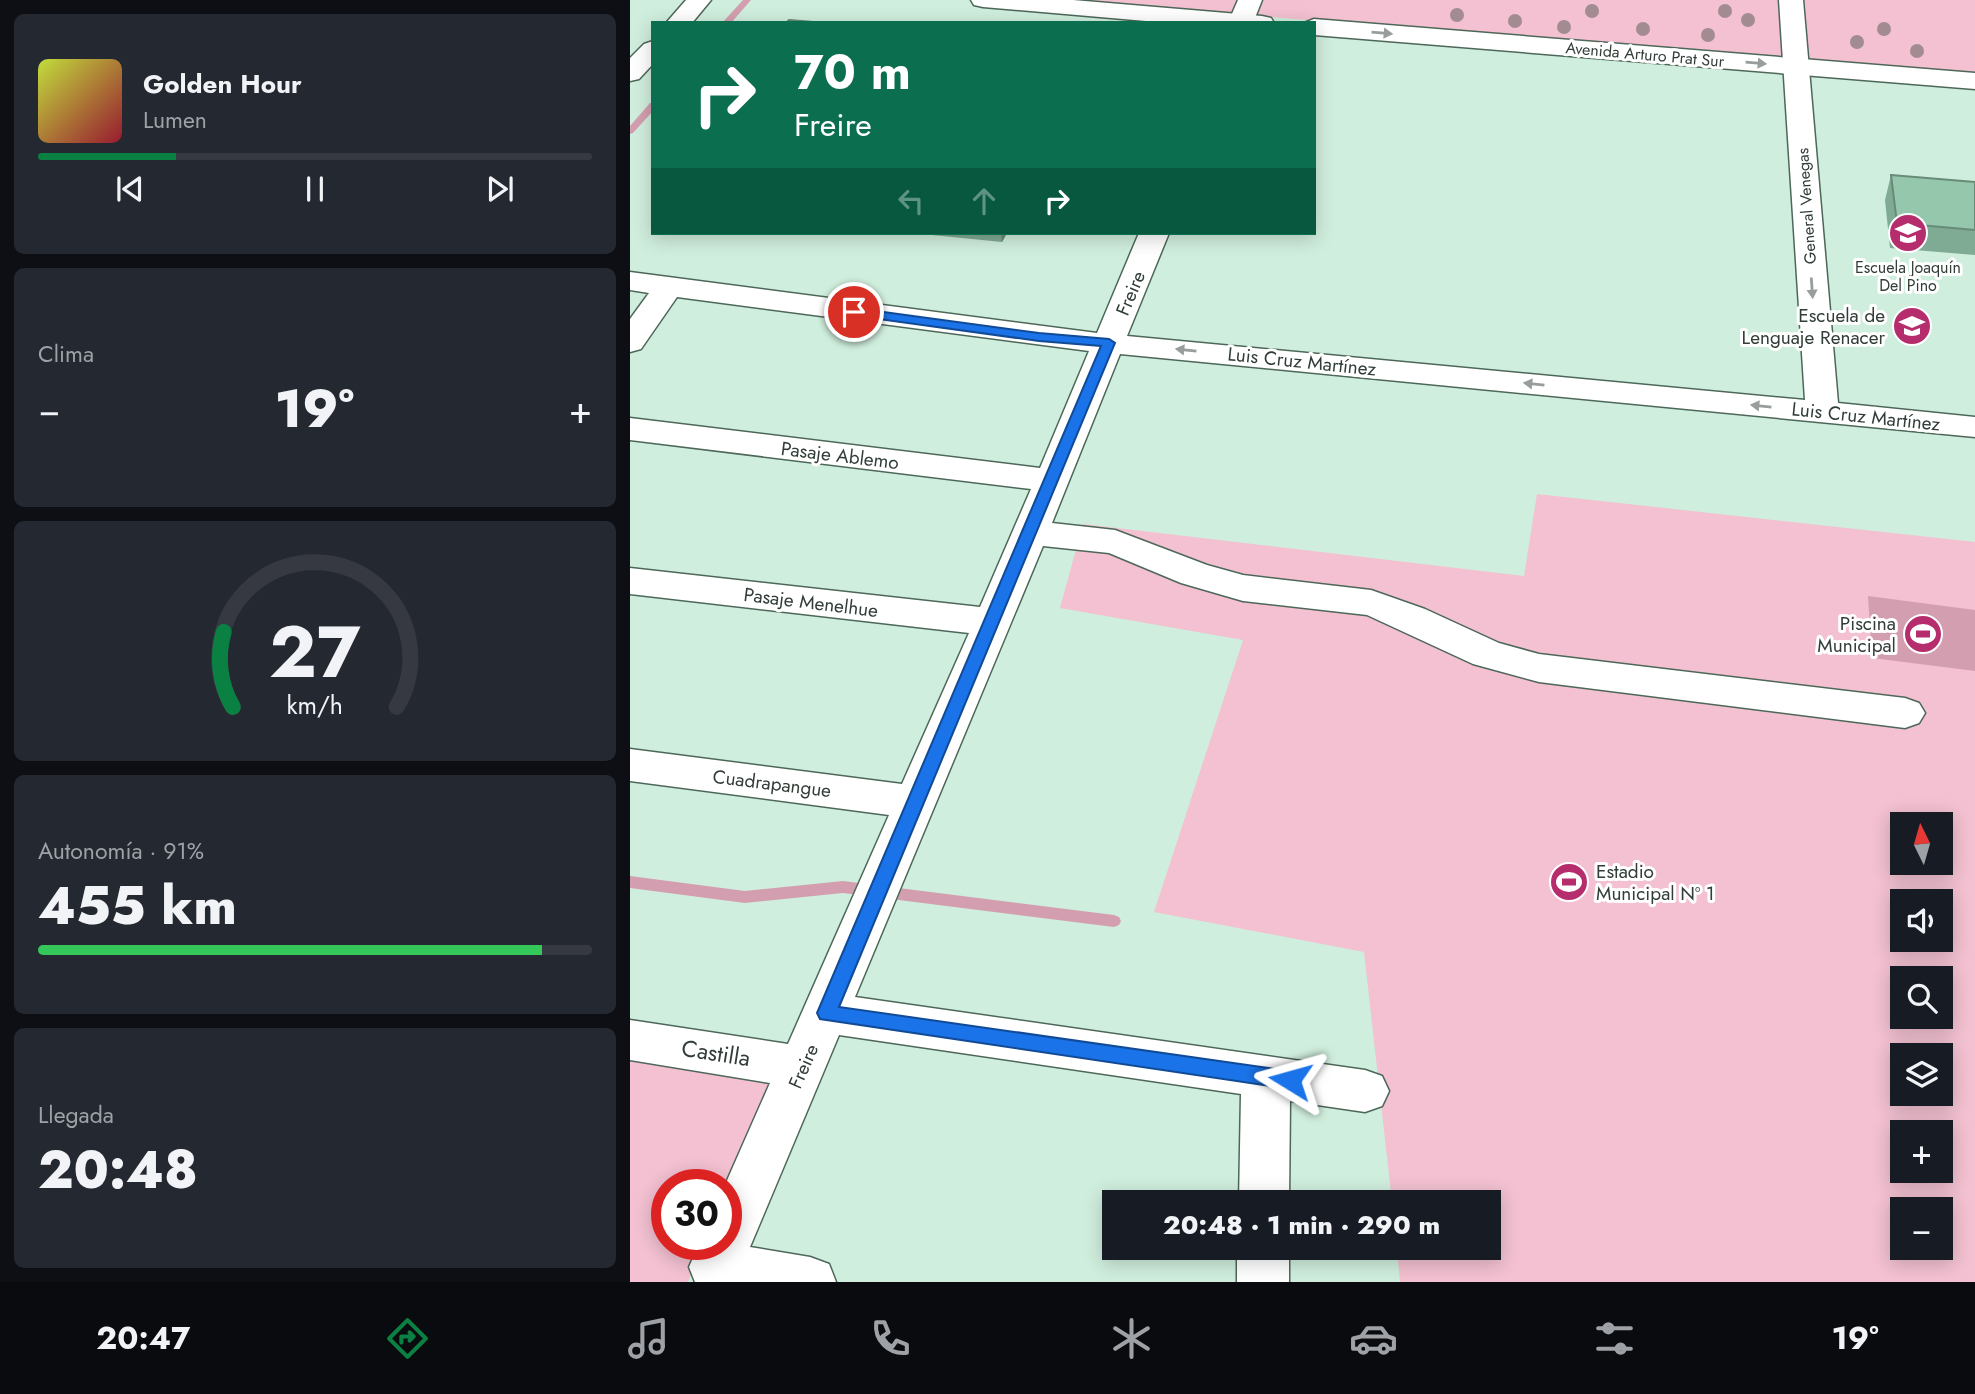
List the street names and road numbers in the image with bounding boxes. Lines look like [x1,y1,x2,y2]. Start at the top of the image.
street label: Avenida Arturo Prat Sur [1565,36,1726,73]
street label: General Venegas [1791,147,1822,265]
street label: Freire [1109,267,1152,320]
street label: Luis Cruz Martínez [1226,340,1378,383]
street label: Luis Cruz Martínez [1790,395,1942,438]
street label: Pasaje Ablemo [779,435,901,476]
street label: Pasaje Menelhue [742,581,880,624]
street label: Cuadrapangue [711,763,833,804]
street label: Castilla [679,1031,753,1075]
street label: Freire [782,1039,825,1093]

